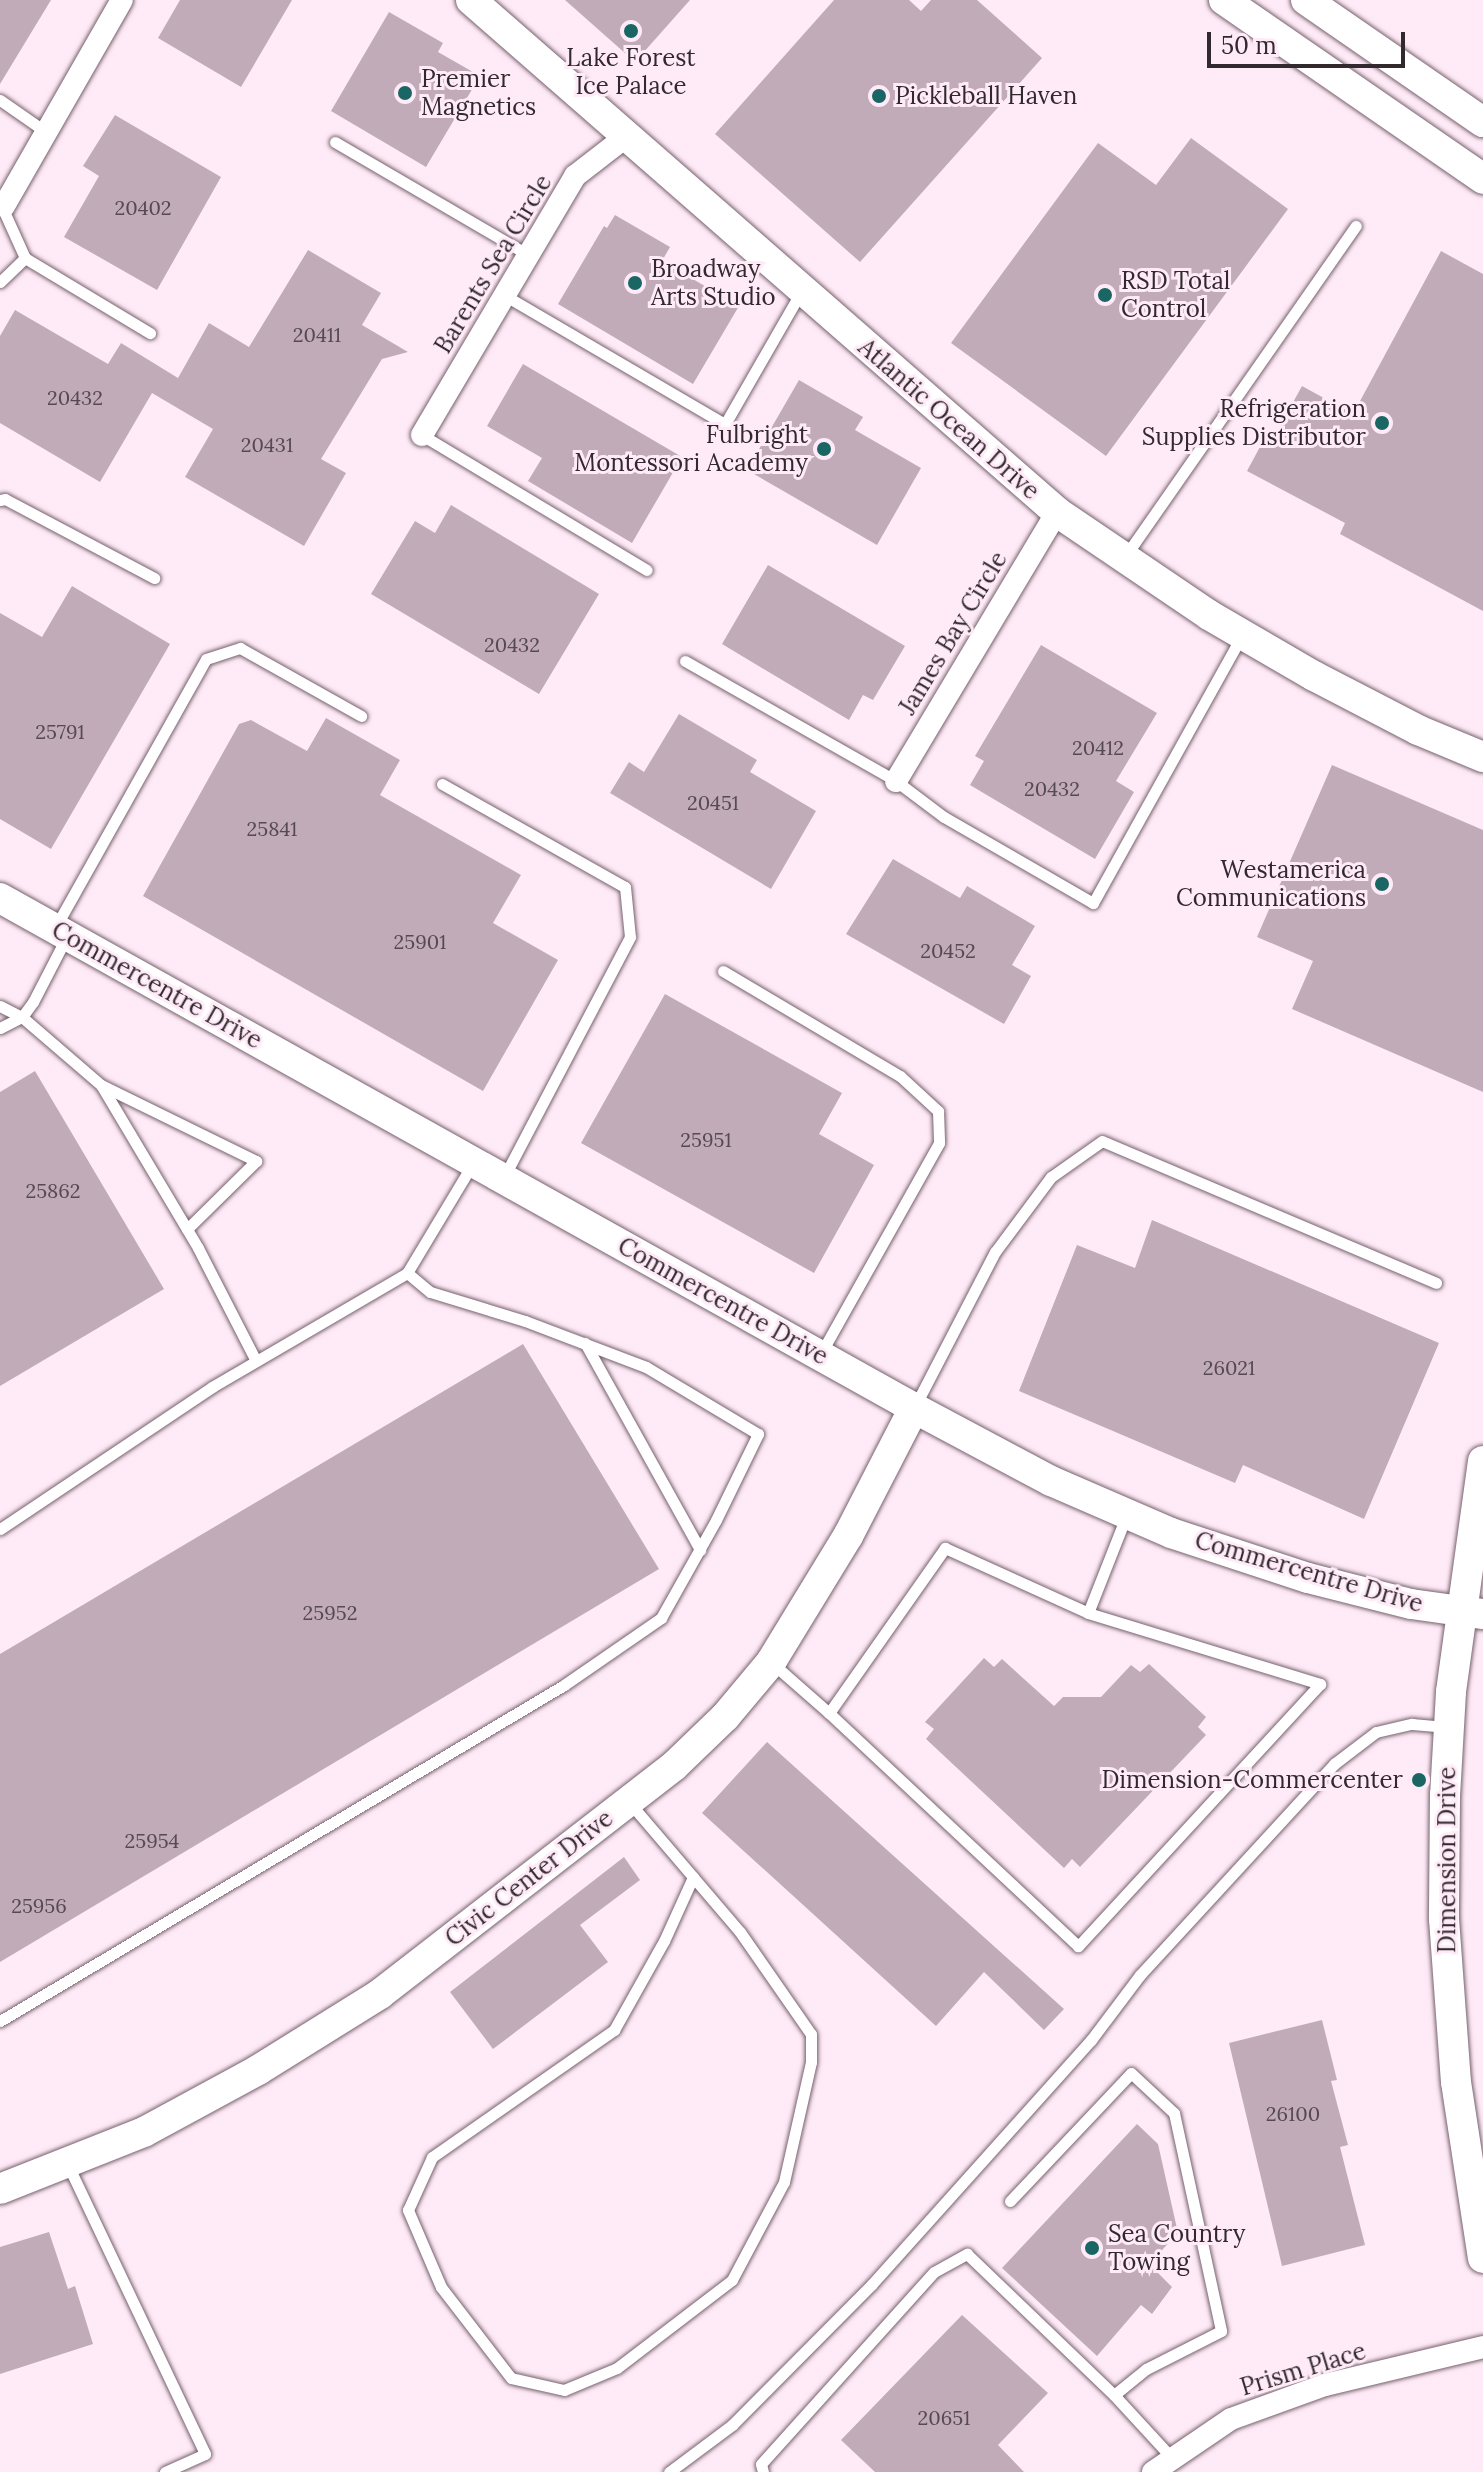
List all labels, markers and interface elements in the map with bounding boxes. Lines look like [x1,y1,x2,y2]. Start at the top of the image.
scale bar [1211,16,1409,66]
marker: Lake Forest Ice Palace [622,22,640,40]
text: 50 m [1221,30,1277,61]
place label: Lake Forest Ice Palace [566,44,696,100]
place label: Premier Magnetics [421,65,536,121]
place label: Pickleball Haven [895,82,1077,110]
marker: Premier Magnetics [396,84,414,102]
marker: Pickleball Haven [870,87,888,105]
street label: Barents Sea Circle [428,170,558,358]
house number: 20402 [114,195,172,219]
place label: Broadway Arts Studio [651,255,776,311]
place label: RSD Total Control [1121,267,1230,323]
marker: Broadway Arts Studio [626,274,644,292]
marker: RSD Total Control [1096,286,1114,304]
house number: 20411 [293,322,341,346]
street label: Atlantic Ocean Drive [853,333,1045,505]
house number: 20432 [47,385,103,409]
place label: Refrigeration Supplies Distributor [1142,395,1366,451]
marker: Refrigeration Supplies Distributor [1373,414,1391,432]
place label: Fulbright Montessori Academy [574,421,808,477]
house number: 20431 [241,432,293,456]
marker: Fulbright Montessori Academy [815,440,833,458]
street label: James Bay Circle [893,546,1013,720]
house number: 20432 [484,632,540,656]
house number: 25791 [35,719,85,743]
house number: 20412 [1072,735,1124,759]
house number: 20432 [1024,776,1080,800]
house number: 20451 [687,790,739,814]
house number: 25841 [247,816,297,840]
place label: Westamerica Communications [1176,856,1366,912]
marker: Westamerica Communications [1373,875,1391,893]
street label: Commercentre Drive [47,915,267,1055]
house number: 25901 [394,929,446,953]
house number: 20452 [920,938,976,962]
house number: 25951 [680,1127,732,1151]
house number: 25862 [25,1178,81,1202]
street label: Commercentre Drive [613,1231,833,1371]
house number: 26021 [1203,1355,1255,1379]
street label: Commercentre Drive [1192,1526,1426,1618]
house number: 25952 [303,1600,357,1624]
place label: Dimension-Commercenter [1101,1766,1403,1794]
street label: Dimension Drive [1433,1767,1461,1953]
marker: Dimension-Commercenter [1410,1771,1428,1789]
street label: Civic Center Drive [440,1804,618,1952]
house number: 25954 [125,1828,179,1852]
house number: 25956 [11,1893,67,1917]
house number: 26100 [1266,2101,1320,2125]
place label: Sea Country Towing [1108,2220,1246,2276]
marker: Sea Country Towing [1083,2239,1101,2257]
street label: Prism Place [1237,2336,1369,2402]
house number: 20651 [918,2405,970,2429]

